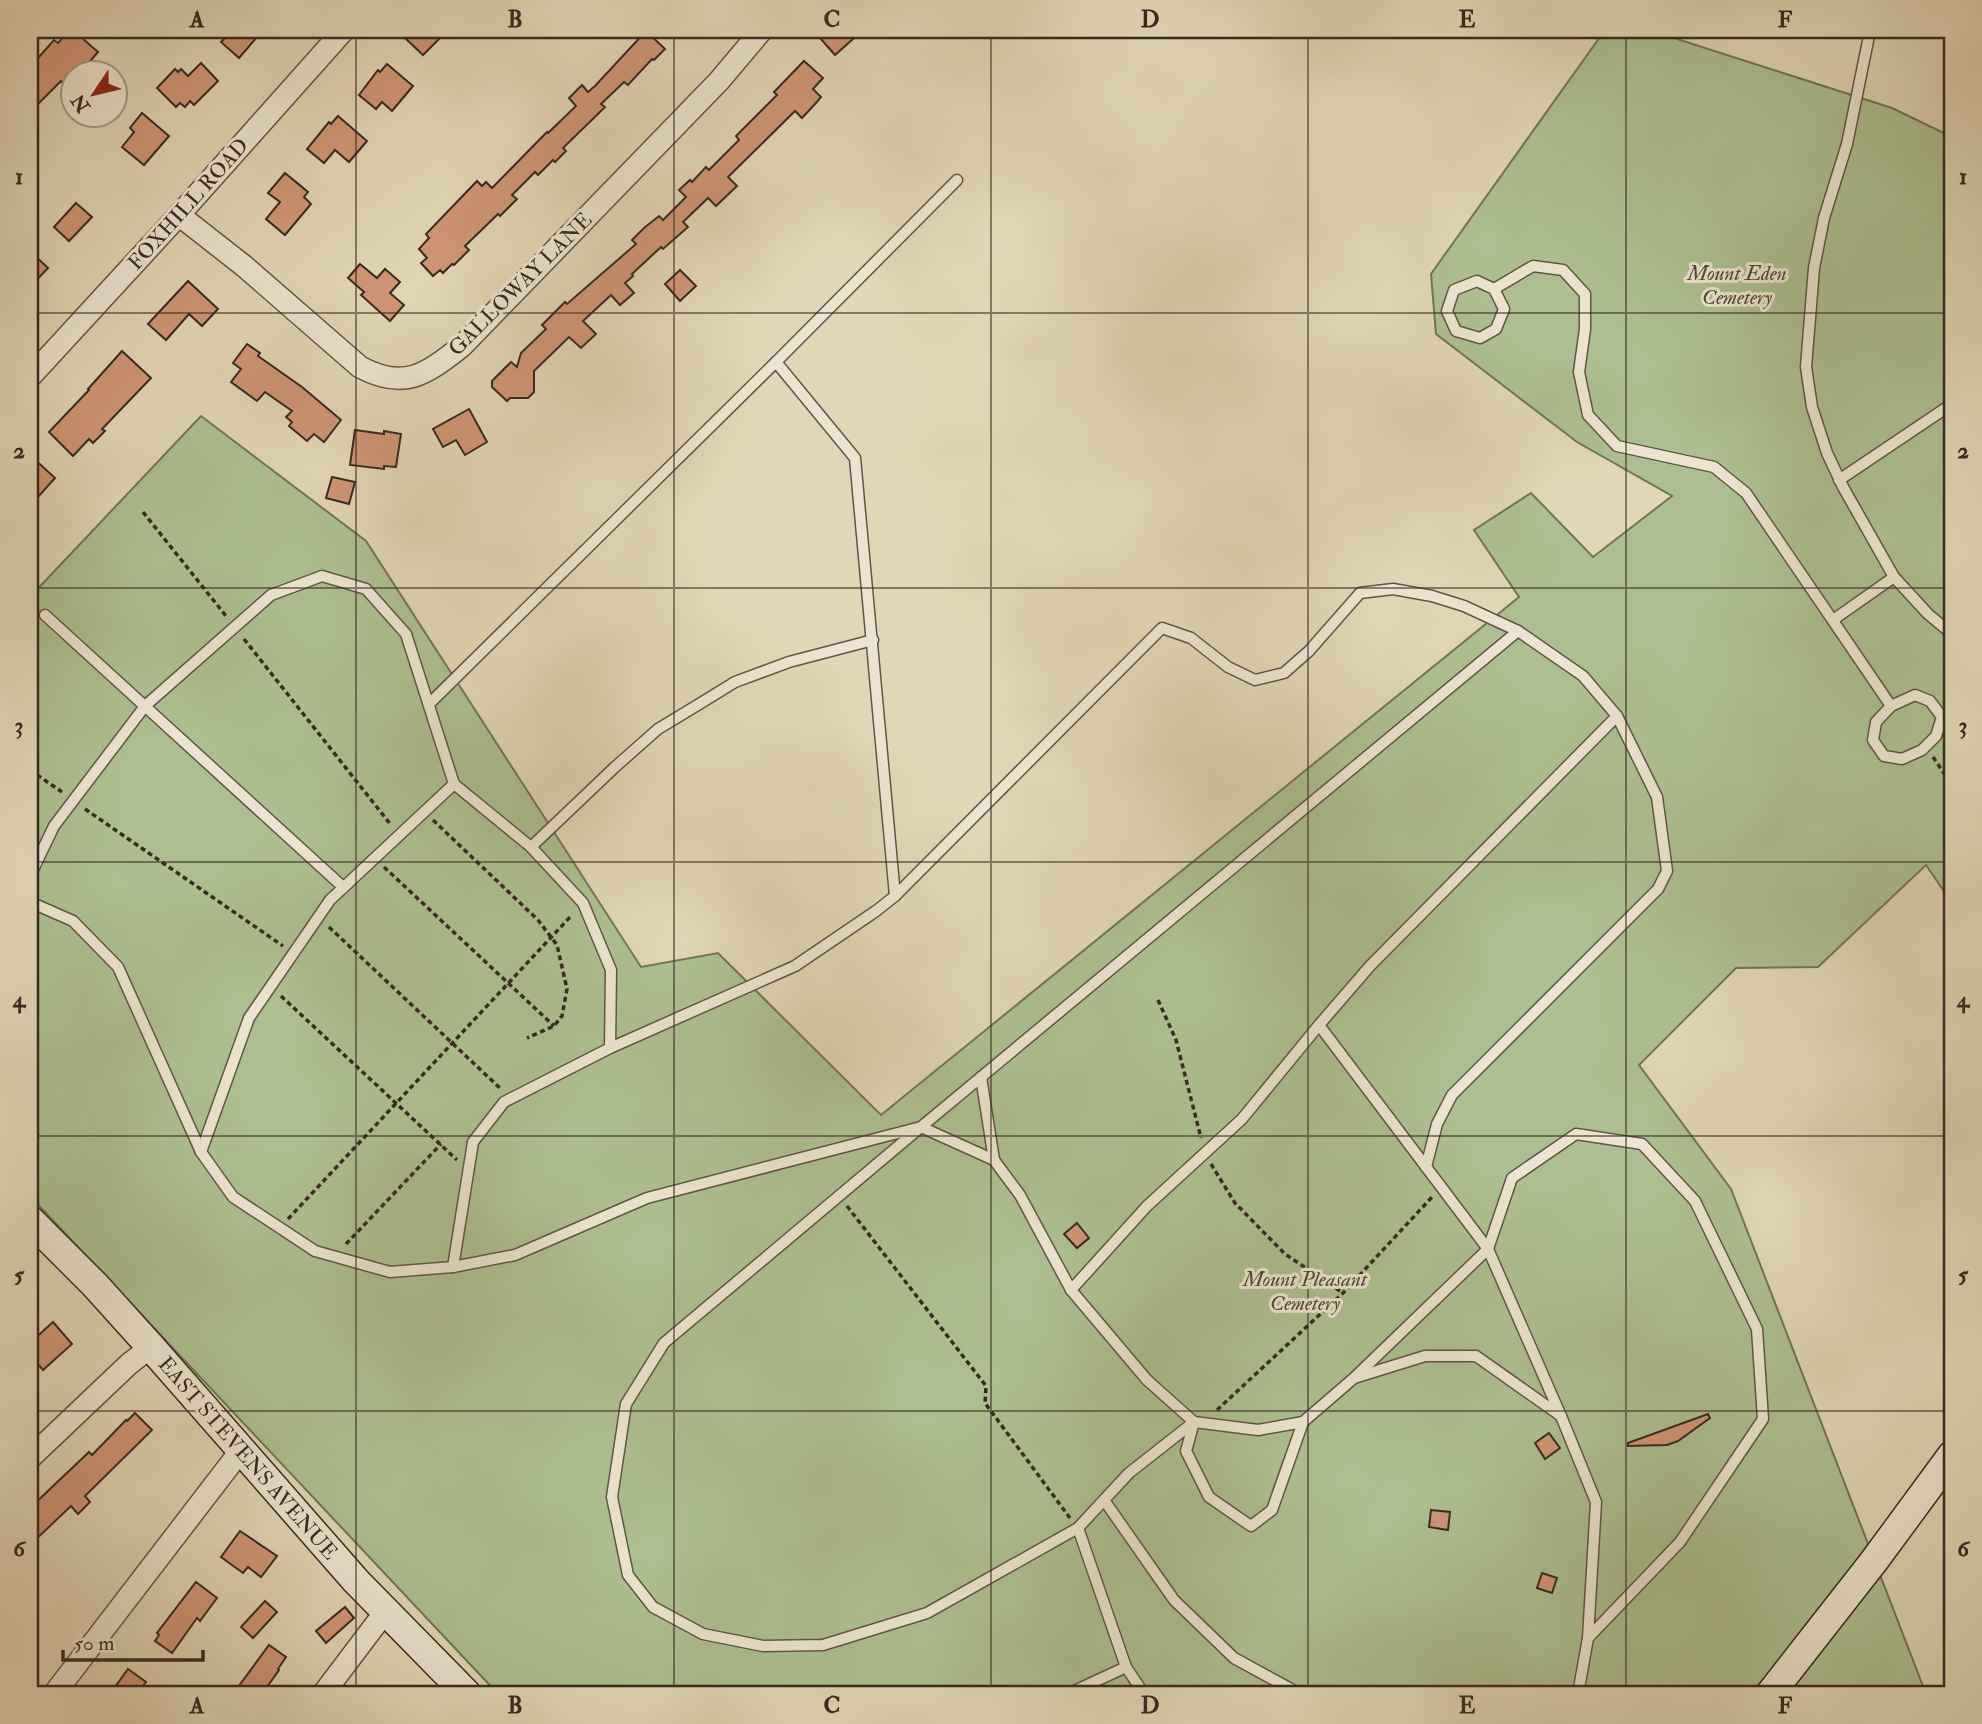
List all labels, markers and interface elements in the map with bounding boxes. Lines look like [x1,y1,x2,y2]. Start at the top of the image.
text: A [189,5,205,34]
text: B [507,5,523,34]
text: C [824,5,840,34]
text: D [1141,5,1159,34]
text: E [1459,5,1476,34]
text: F [1778,5,1793,34]
north arrow [60,60,130,130]
text: N [66,89,96,118]
street label: FOXHILL ROAD [122,133,255,276]
text: 1 [15,162,23,191]
text: 1 [1959,162,1967,191]
street label: GALLOWAY LANE [443,207,598,362]
park label: Mount Eden Cemetery [1685,260,1787,311]
text: 2 [13,436,25,465]
text: 2 [1957,436,1969,465]
text: 3 [15,711,23,740]
text: 3 [1959,711,1967,740]
text: 4 [12,985,27,1014]
text: 4 [1956,985,1971,1014]
text: 5 [14,1260,25,1289]
text: 5 [1958,1260,1969,1289]
park label: Mount Pleasant Cemetery [1241,1266,1368,1317]
street label: EAST STEVENS AVENUE [152,1351,343,1566]
text: 6 [13,1534,27,1563]
text: 6 [1957,1534,1971,1563]
scale bar [63,1619,203,1663]
text: 50 m [74,1630,115,1657]
text: A [189,1691,205,1720]
text: B [507,1691,523,1720]
text: C [824,1691,840,1720]
text: D [1141,1691,1159,1720]
text: E [1459,1691,1476,1720]
text: F [1778,1691,1793,1720]

